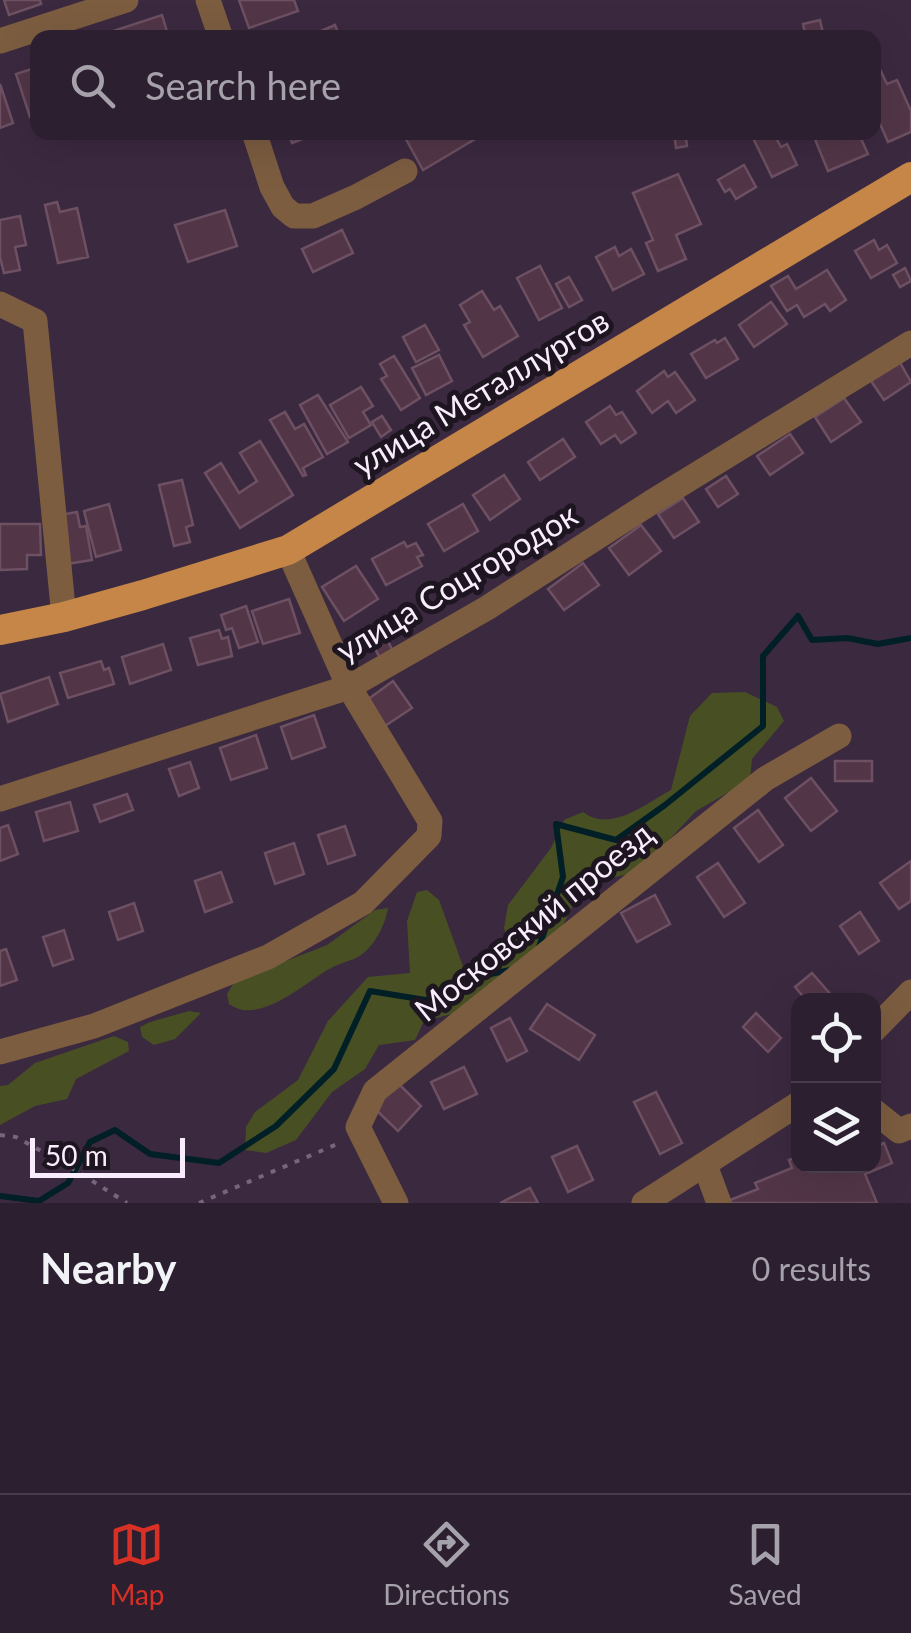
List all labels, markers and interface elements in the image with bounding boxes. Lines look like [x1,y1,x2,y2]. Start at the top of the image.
search box [30,30,881,140]
icon: search [65,58,120,113]
text: Search here [145,62,341,108]
street label: улица Металлургов [345,300,615,484]
street label: улица Соцгородок [329,494,584,669]
street label: Московский проезд [406,813,660,1029]
map controls [791,993,881,1173]
button: locate [791,993,881,1083]
button: layers [791,1083,881,1173]
scale bar [30,1133,185,1178]
text: 50 m [45,1138,108,1172]
text: Nearby [40,1243,177,1293]
text: 0 results [752,1249,871,1288]
tab: Map [109,1517,165,1611]
tab: Directions [383,1517,510,1611]
tab: Saved [728,1517,802,1611]

